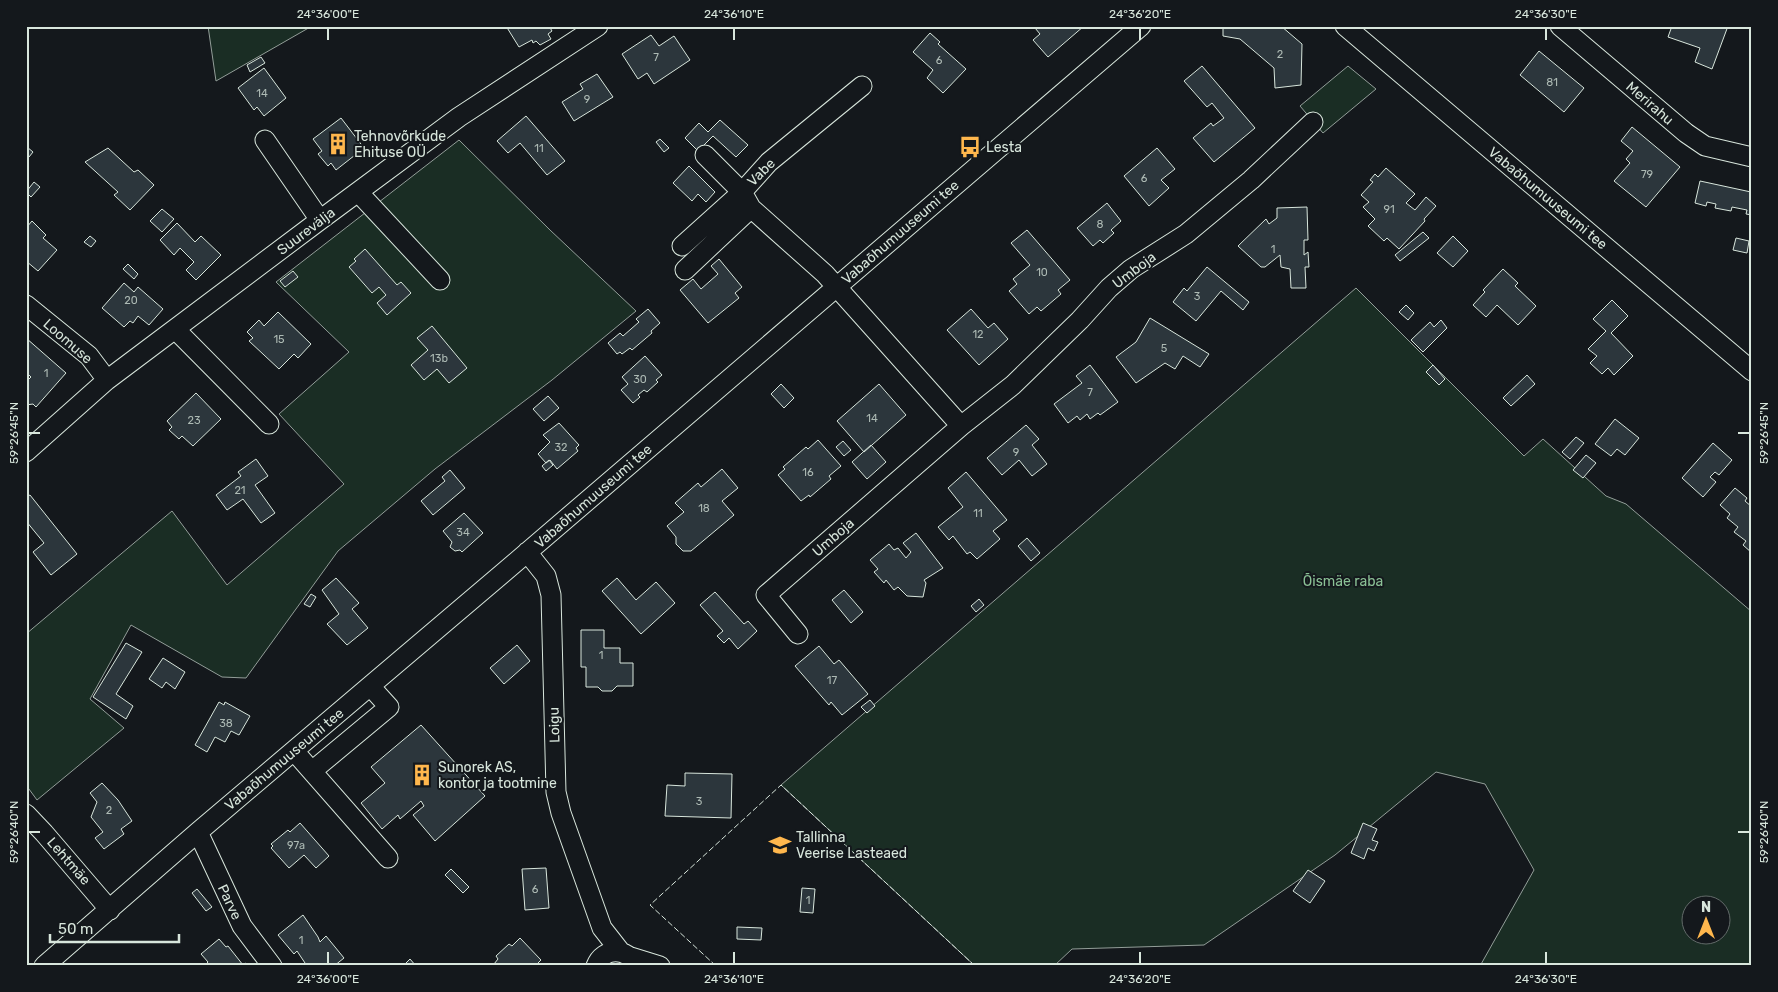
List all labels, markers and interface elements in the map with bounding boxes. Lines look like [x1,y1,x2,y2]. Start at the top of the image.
text: 24°36'00"E [297,7,359,21]
text: 24°36'10"E [704,7,764,21]
text: 24°36'20"E [1109,7,1171,21]
text: 24°36'30"E [1515,7,1577,21]
house number: 2 [1277,48,1283,61]
house number: 7 [653,51,659,64]
house number: 6 [936,54,943,67]
house number: 81 [1546,76,1558,89]
street label: Merirahu [1622,78,1677,129]
house number: 14 [256,87,268,100]
house number: 9 [584,93,590,106]
place label: Tehnovõrkude Ehituse OÜ [354,128,446,161]
building icon: Tehnovõrkude Ehituse OÜ [325,131,351,157]
bus stop icon: Lesta [957,134,983,160]
place label: Lesta [986,139,1022,156]
house number: 11 [534,142,544,155]
street label: Vabaõhumuuseumi tee [1485,144,1611,253]
street label: Vabe [744,155,779,190]
house number: 79 [1641,168,1653,181]
house number: 6 [1141,172,1148,185]
street label: Vabaõhumuuseumi tee [838,177,963,288]
house number: 91 [1383,203,1395,216]
street label: Suurevälja [274,204,339,259]
house number: 8 [1097,218,1104,231]
house number: 1 [1271,243,1275,256]
street label: Umboja [1109,249,1159,292]
house number: 10 [1036,266,1048,279]
house number: 3 [1194,290,1201,303]
house number: 20 [124,294,138,307]
street label: Loomuse [40,315,96,367]
house number: 12 [972,328,984,341]
house number: 15 [273,333,285,346]
house number: 5 [1161,342,1168,355]
house number: 13b [430,352,448,365]
house number: 1 [44,367,48,380]
house number: 30 [633,373,647,386]
house number: 7 [1087,386,1093,399]
text: 59°26'45"N [7,402,21,464]
text: 59°26'45"N [1757,402,1771,464]
house number: 14 [866,412,878,425]
house number: 23 [187,414,201,427]
street label: Vabaõhumuuseumi tee [531,441,656,552]
house number: 32 [554,441,568,454]
house number: 9 [1013,446,1019,459]
house number: 16 [802,466,814,479]
house number: 21 [234,484,246,497]
house number: 18 [698,502,710,515]
house number: 11 [973,507,983,520]
street label: Umboja [809,515,858,560]
house number: 34 [456,526,470,539]
park label: Õismäe raba [1303,572,1383,590]
house number: 1 [599,649,603,662]
house number: 17 [827,674,838,687]
street label: Vabaõhumuuseumi tee [221,705,347,814]
street label: Loigu [545,707,564,743]
house number: 38 [219,717,233,730]
place label: Sunorek AS, kontor ja tootmine [438,759,557,792]
building icon: Sunorek AS, kontor ja tootmine [409,762,435,788]
house number: 3 [696,795,703,808]
text: 59°26'40"N [7,801,21,863]
text: 59°26'40"N [1757,801,1771,863]
house number: 2 [106,804,112,817]
place label: Tallinna Veerise Lasteaed [796,829,907,862]
school or university icon: Tallinna Veerise Lasteaed [767,832,793,858]
street label: Lehtmäe [43,834,94,889]
house number: 97a [287,839,305,852]
street label: Parve [214,882,245,923]
house number: 6 [532,883,539,896]
house number: 1 [806,894,810,907]
north arrow [1680,894,1730,944]
text: N [1701,899,1711,916]
scale bar [50,912,179,944]
text: 50 m [58,920,93,938]
house number: 1 [299,934,303,947]
text: 24°36'00"E [297,972,359,986]
text: 24°36'10"E [704,972,764,986]
text: 24°36'20"E [1109,972,1171,986]
text: 24°36'30"E [1515,972,1577,986]

